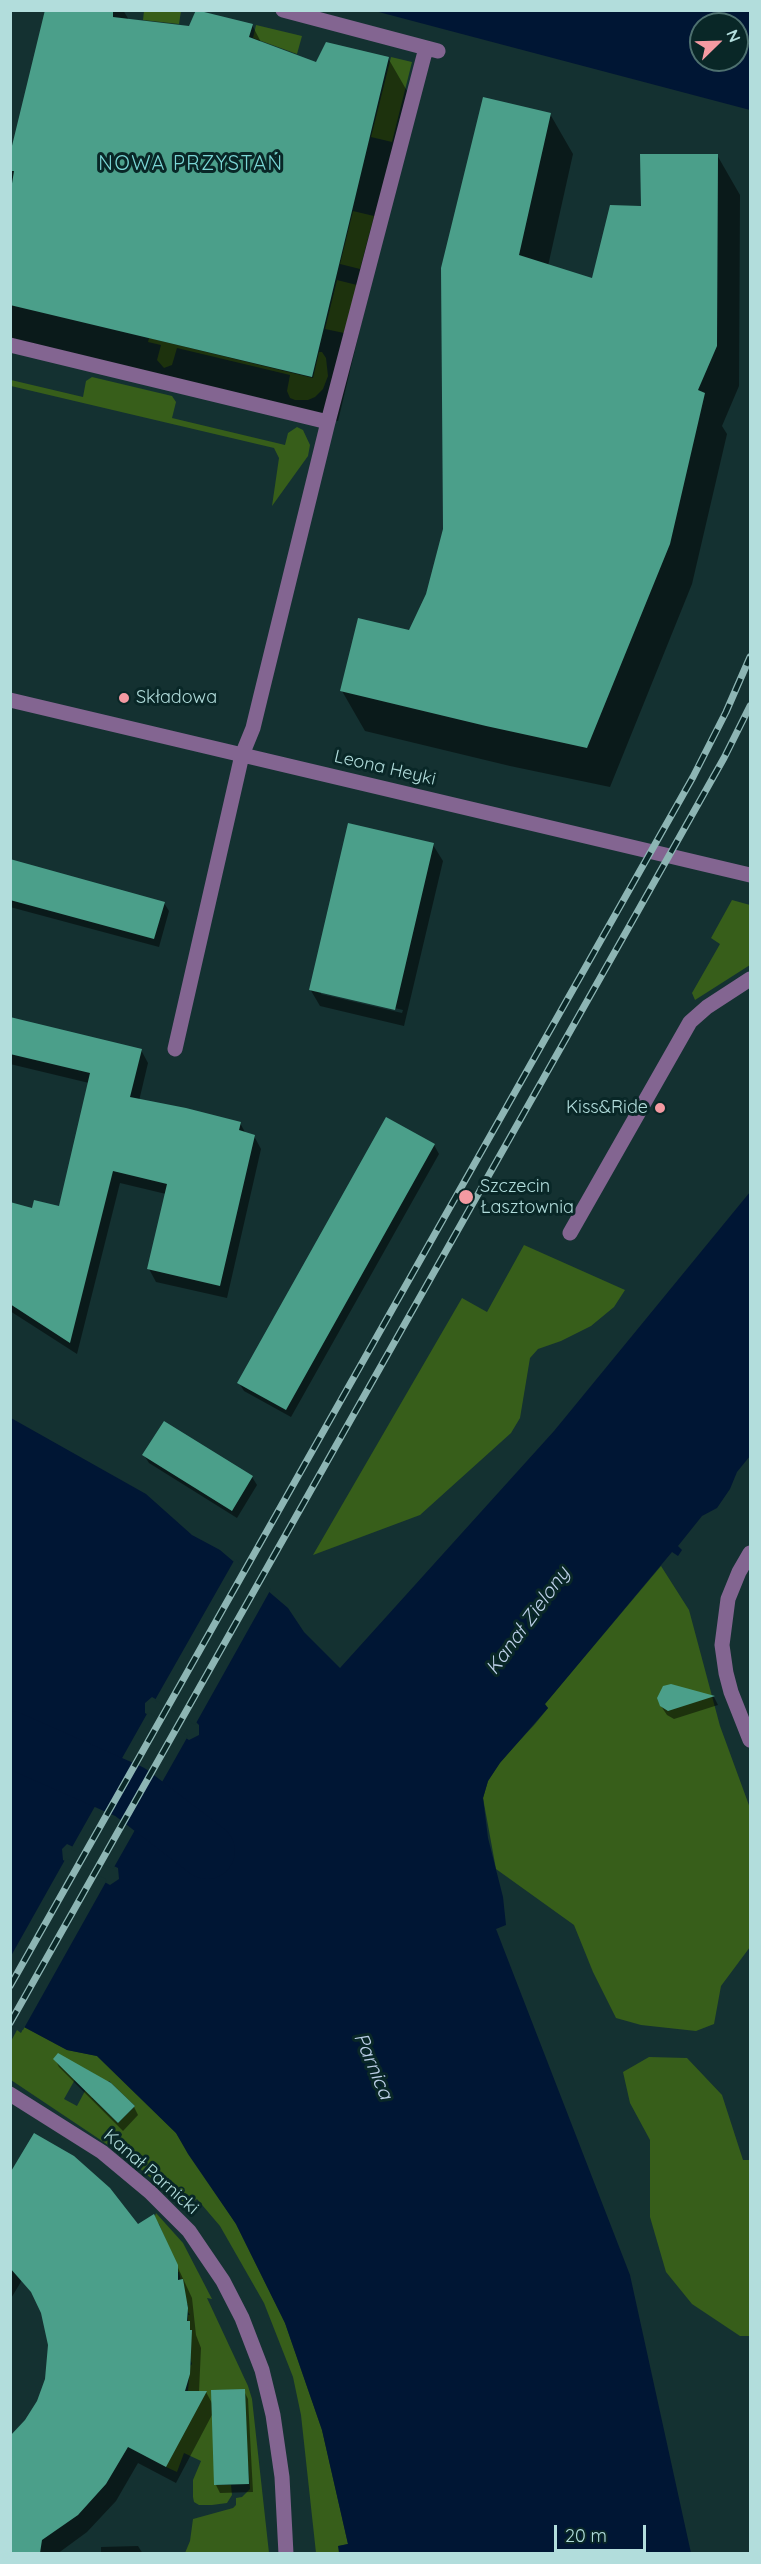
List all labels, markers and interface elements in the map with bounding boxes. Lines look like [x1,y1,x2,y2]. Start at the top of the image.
north arrow [689,12,749,72]
text: N [722,26,745,45]
district label: NOWA PRZYSTAŃ [98,152,284,176]
place label: Składowa [136,687,217,709]
marker: Składowa [117,691,131,705]
street label: Leona Heyki [332,746,438,790]
place label: Kiss&Ride [566,1097,648,1119]
marker: Kiss&Ride [653,1101,667,1115]
place label: Szczecin Łasztownia [480,1176,574,1218]
marker: Szczecin Łasztownia [457,1188,475,1206]
water label: Kanał Zielony [481,1563,575,1679]
water label: Parnica [348,2029,398,2103]
street label: Kanał Parnicki [99,2125,203,2219]
scale bar [557,2513,648,2551]
text: 20 m [565,2524,607,2547]

